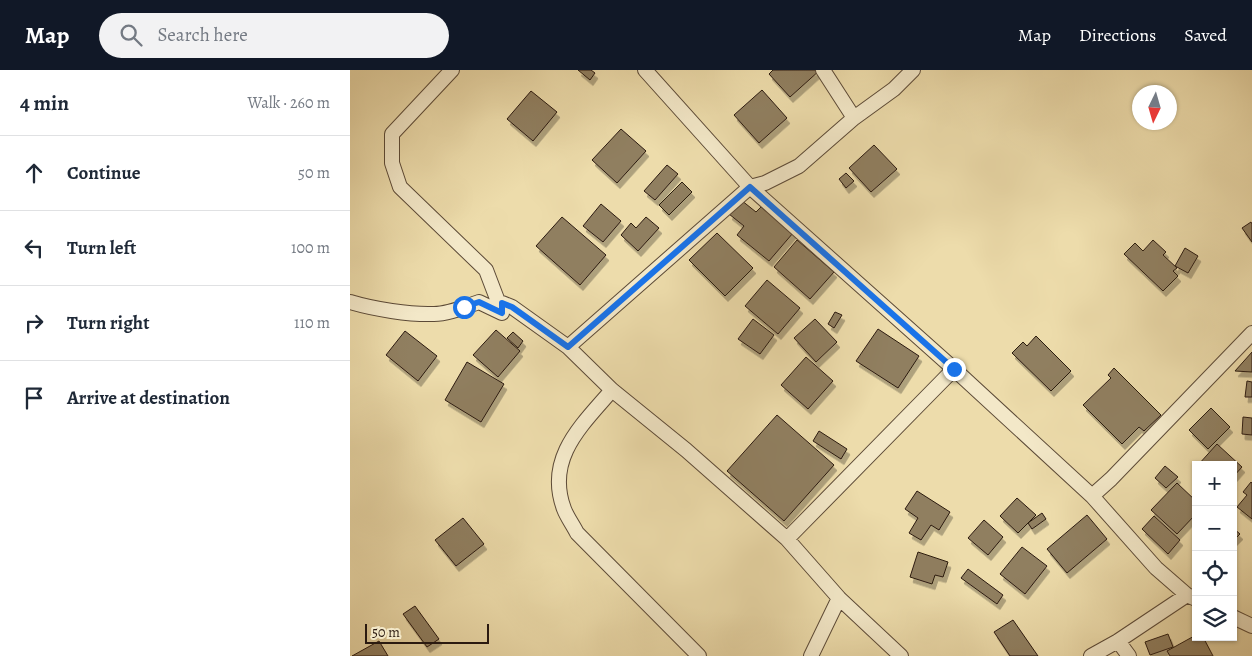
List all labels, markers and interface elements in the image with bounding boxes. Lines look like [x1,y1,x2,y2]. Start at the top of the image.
search box [99,13,449,58]
text: Map [25,19,69,51]
icon: search [117,21,145,49]
text: Search here [157,22,248,48]
text: Map [1018,23,1051,47]
text: Directions [1079,23,1156,47]
text: Saved [1184,23,1227,47]
north arrow [1132,85,1177,130]
text: 4 min [20,89,69,117]
text: Walk · 260 m [248,92,330,114]
icon: ahead [20,159,48,187]
text: Continue [67,160,141,186]
text: 50 m [298,162,330,184]
icon: left [20,234,48,262]
text: Turn left [67,235,136,261]
text: 100 m [291,237,330,259]
route start [453,296,476,319]
icon: right [20,309,48,337]
text: Turn right [67,310,149,336]
text: 110 m [294,312,330,334]
route end [943,358,966,381]
icon: arrive [20,384,48,412]
text: Arrive at destination [67,385,230,411]
map controls [1192,461,1237,641]
button: + [1192,461,1237,506]
button: − [1192,506,1237,551]
button: locate [1192,551,1237,596]
button: layers [1192,596,1237,641]
scale bar [365,621,489,644]
text: 50 m [372,623,400,642]

